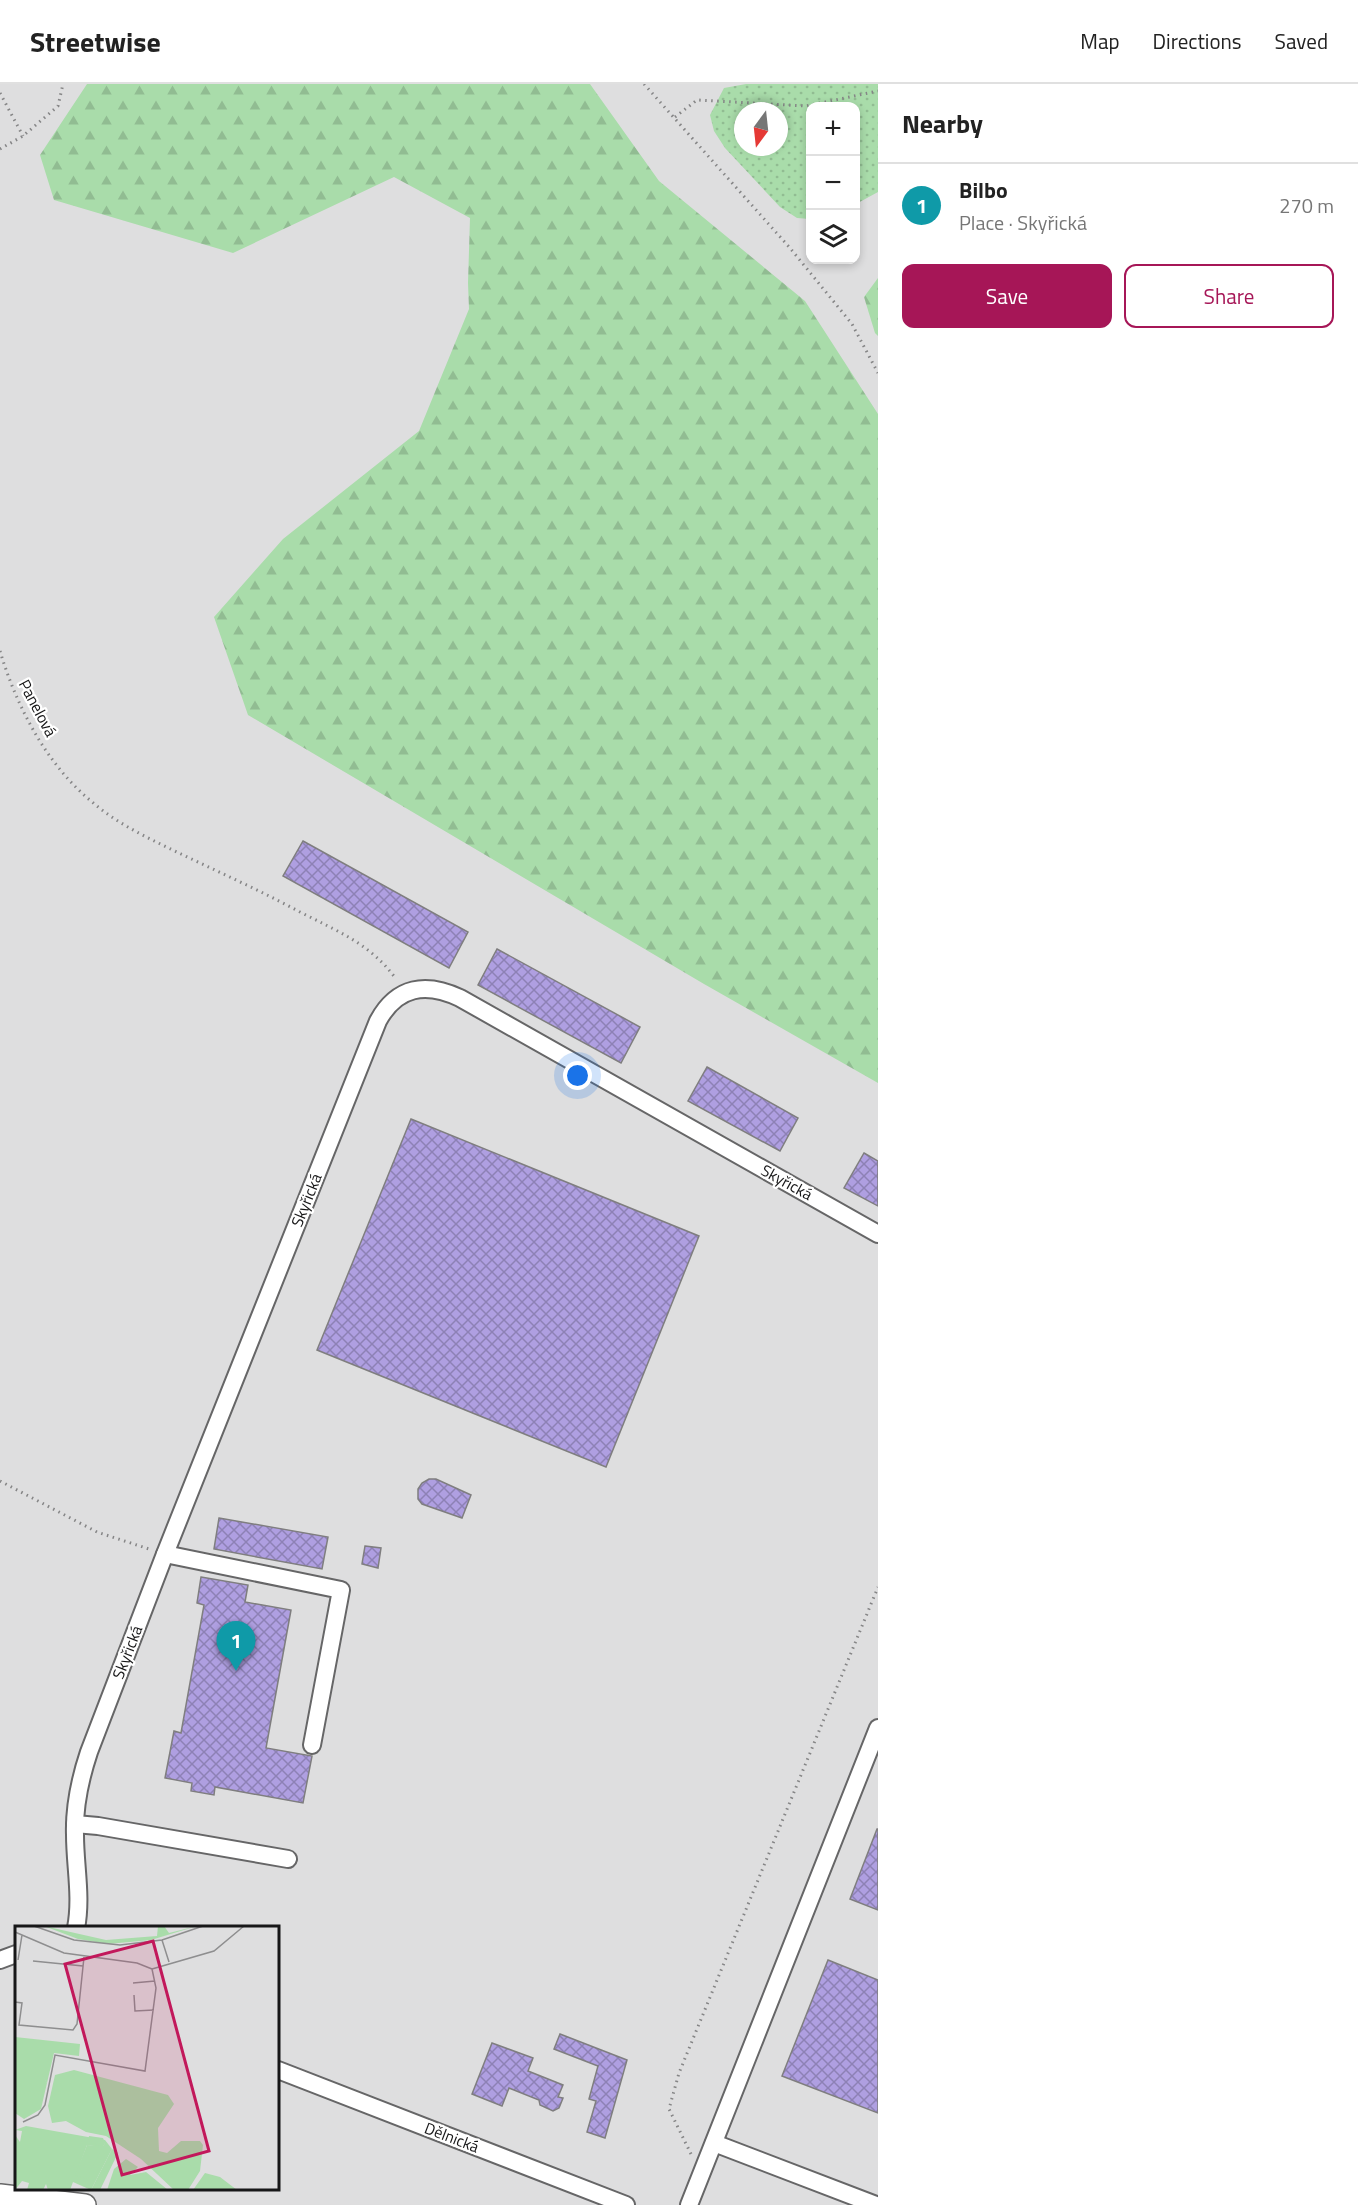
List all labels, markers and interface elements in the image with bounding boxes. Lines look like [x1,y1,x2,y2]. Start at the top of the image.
text: Streetwise [30,20,161,63]
text: Map [1080,25,1120,57]
text: Directions [1153,25,1242,57]
text: Saved [1275,25,1328,57]
north arrow [734,102,788,156]
map controls [806,102,860,264]
button: + [806,102,860,156]
text: Nearby [902,104,983,143]
button: − [806,156,860,210]
text: Bilbo [959,173,1008,207]
text: 1 [916,190,927,221]
text: 270 m [1279,190,1334,221]
text: Place · Skyřická [959,207,1087,238]
button: layers [806,210,860,264]
button: Save [902,264,1112,328]
button: Share [1124,264,1334,328]
street label: Panelová [13,675,63,741]
your location [563,1061,592,1090]
street label: Skyřická [757,1158,817,1206]
street label: Skyřická [284,1170,328,1230]
street label: Skyřická [106,1622,148,1682]
pin: 1 [216,1622,256,1671]
inset map [15,1926,279,2190]
street label: Dělnická [421,2116,483,2158]

